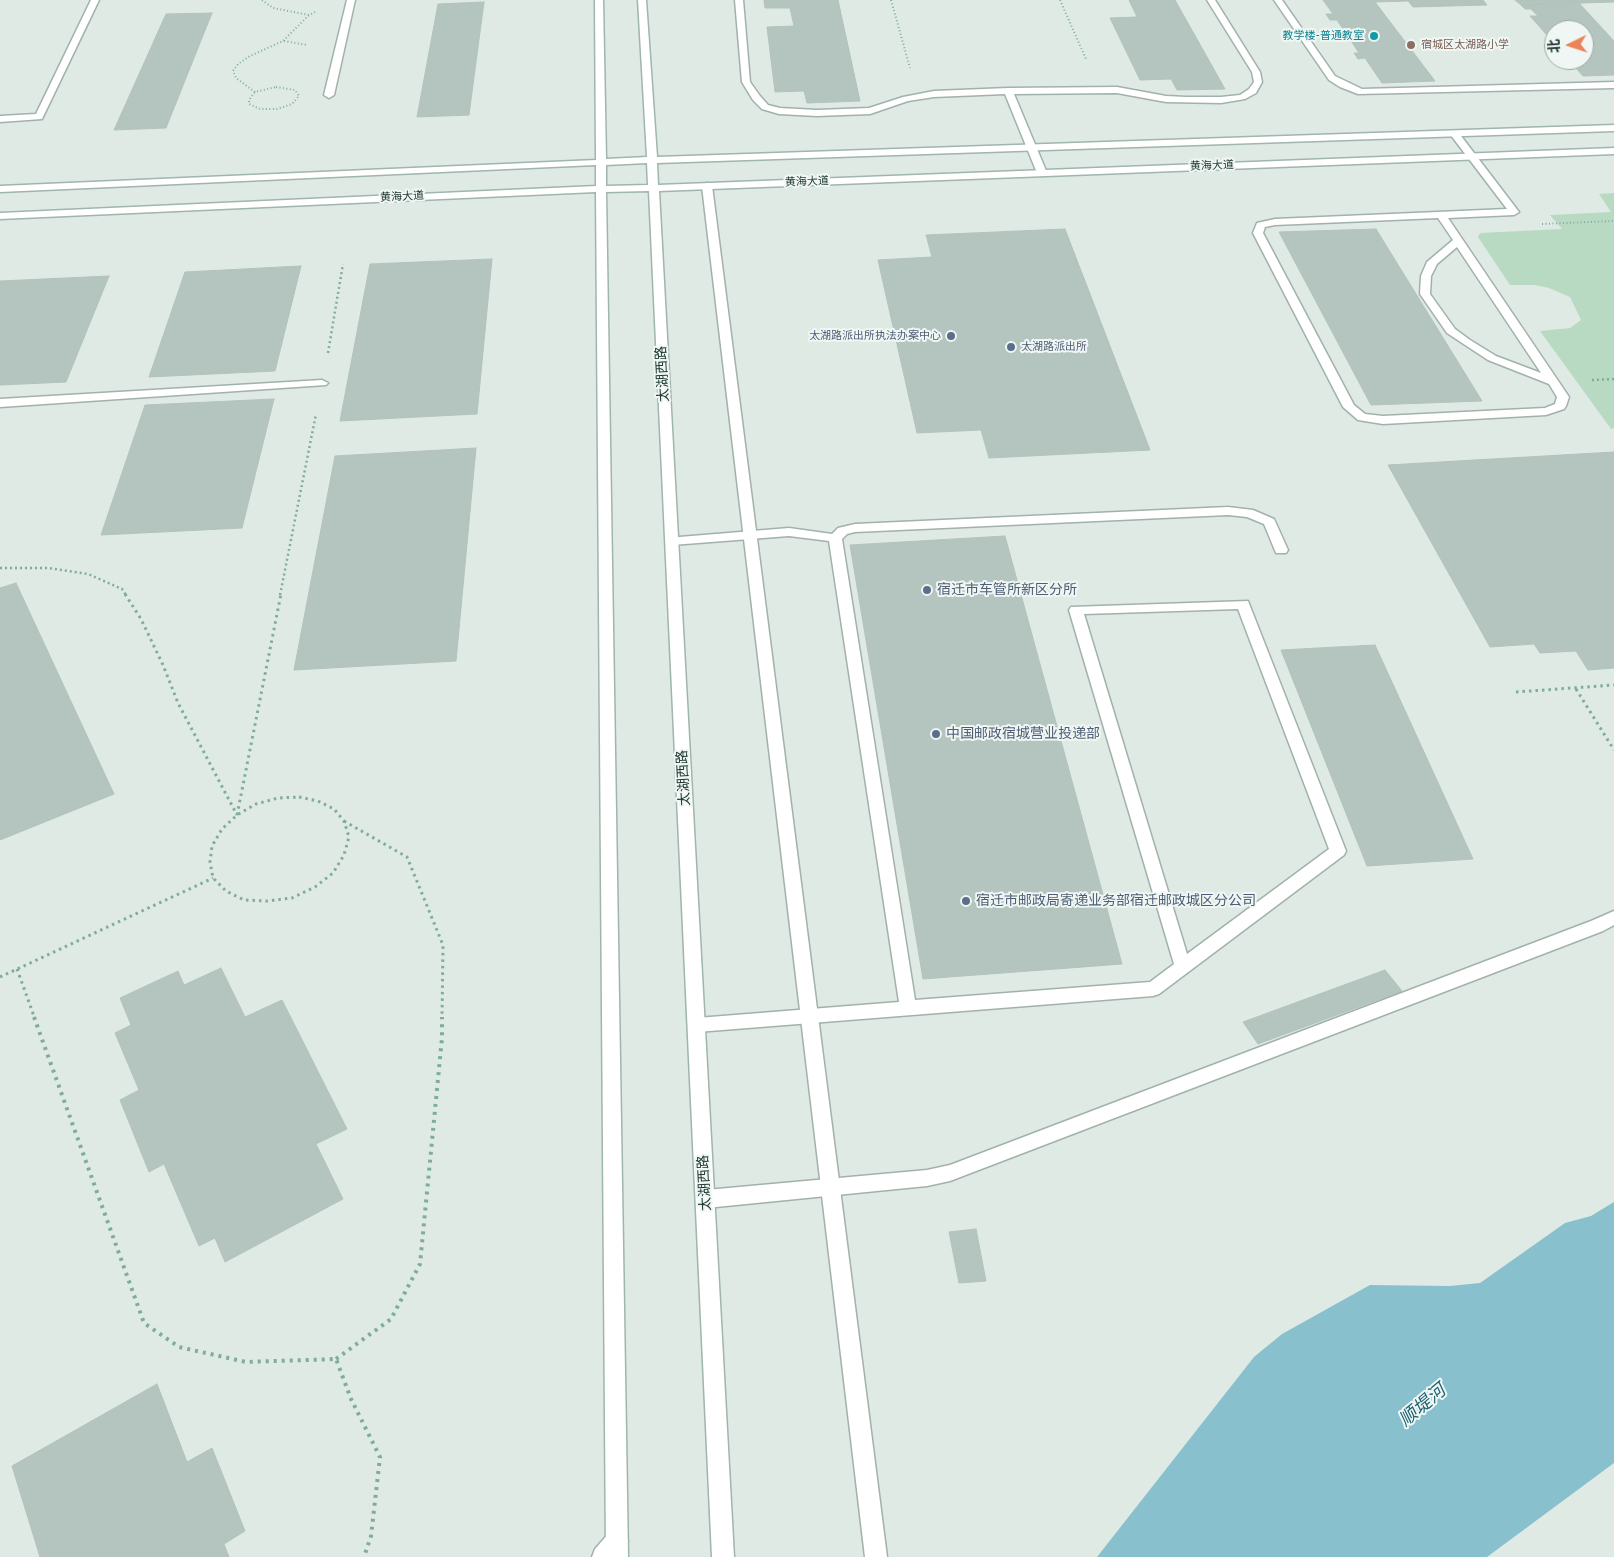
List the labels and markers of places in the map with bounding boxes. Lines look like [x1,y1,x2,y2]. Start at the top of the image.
place label: 教学楼-普通教室 [1283,29,1364,43]
marker: 教学楼-普通教室 [1368,30,1380,42]
place label: 宿城区太湖路小学 [1421,38,1509,52]
marker: 宿城区太湖路小学 [1405,39,1417,51]
place label: 太湖路派出所执法办案中心 [809,329,941,343]
marker: 太湖路派出所执法办案中心 [945,330,957,342]
place label: 太湖路派出所 [1021,340,1087,354]
marker: 太湖路派出所 [1005,341,1017,353]
place label: 宿迁市车管所新区分所 [937,582,1077,598]
marker: 宿迁市车管所新区分所 [921,584,933,596]
place label: 中国邮政宿城营业投递部 [946,726,1100,742]
marker: 中国邮政宿城营业投递部 [930,728,942,740]
place label: 宿迁市邮政局寄递业务部宿迁邮政城区分公司 [976,893,1256,909]
marker: 宿迁市邮政局寄递业务部宿迁邮政城区分公司 [960,895,972,907]

